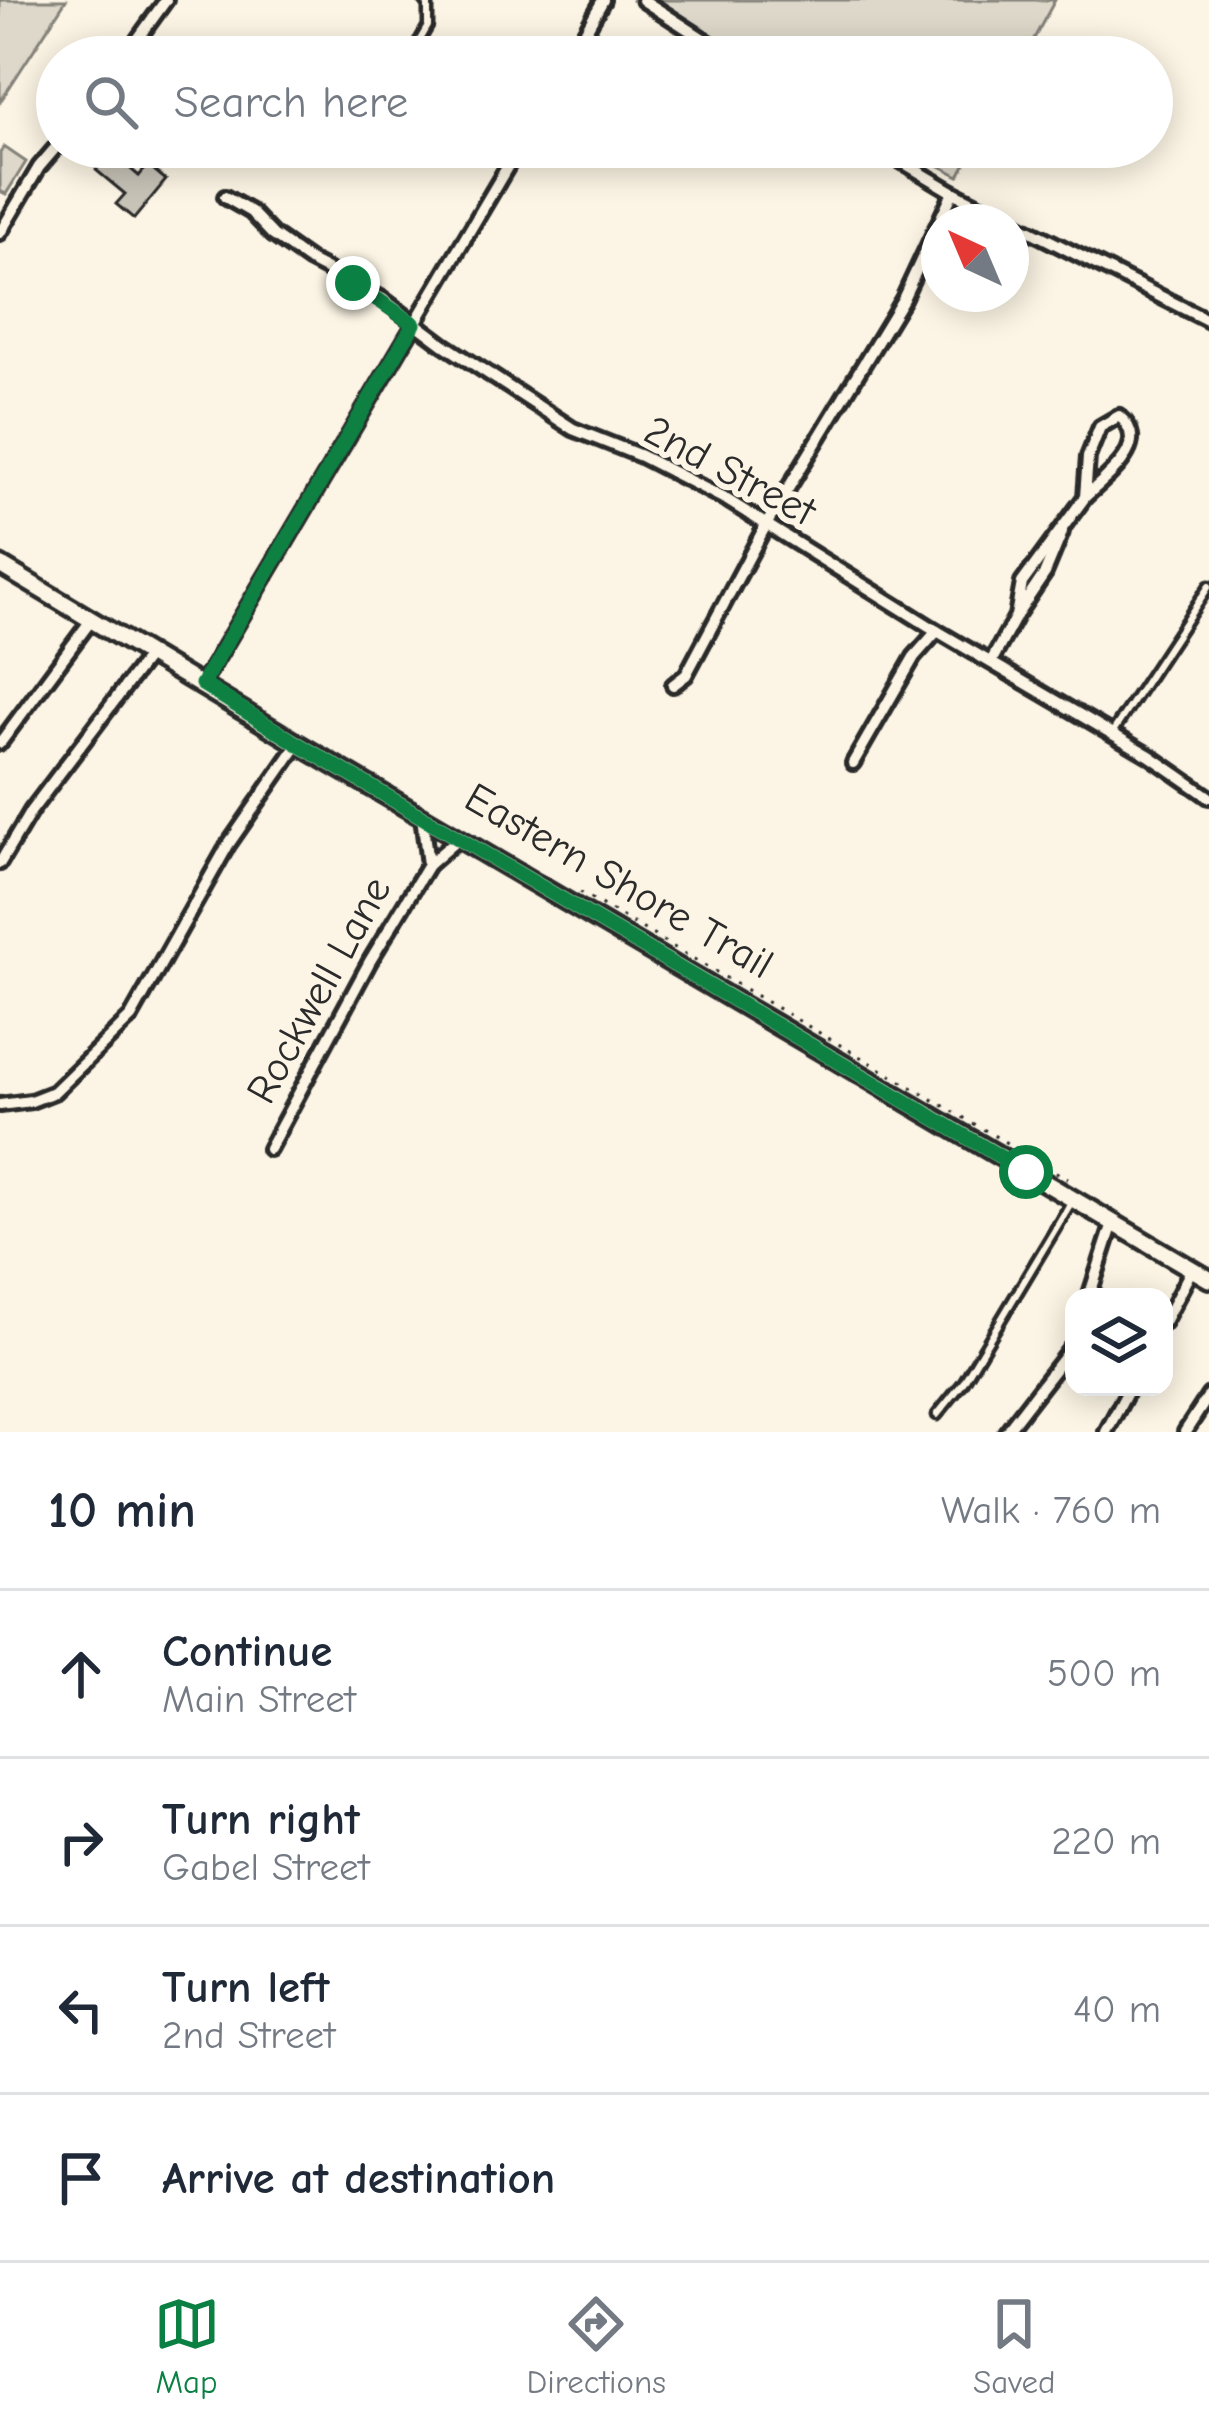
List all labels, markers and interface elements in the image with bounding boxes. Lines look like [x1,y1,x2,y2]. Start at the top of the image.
search box [36,36,1173,168]
icon: search [78,69,144,135]
text: Search here [174,76,408,128]
north arrow [921,204,1029,312]
route end [326,256,380,310]
street label: 2nd Street [636,406,826,537]
street label: Eastern Shore Trail [456,773,782,989]
street label: Rockwell Lane [237,868,401,1112]
route start [999,1145,1053,1199]
map controls [1065,1288,1173,1396]
button: layers [1065,1288,1173,1396]
text: 10 min [48,1481,196,1540]
text: Walk · 760 m [941,1488,1161,1533]
text: Continue [162,1625,332,1677]
icon: ahead [48,1641,114,1707]
text: 500 m [1047,1651,1161,1696]
text: Main Street [162,1677,356,1722]
text: Turn right [162,1793,360,1845]
icon: right [48,1809,114,1875]
text: 220 m [1051,1819,1161,1864]
text: Gabel Street [162,1845,370,1890]
text: Turn left [162,1961,329,2013]
icon: left [48,1977,114,2043]
text: 40 m [1073,1987,1161,2032]
text: 2nd Street [162,2013,335,2058]
icon: arrive [48,2145,114,2211]
text: Arrive at destination [162,2152,555,2204]
tab: Map [154,2291,220,2401]
tab: Directions [527,2291,666,2401]
tab: Saved [973,2291,1055,2401]

